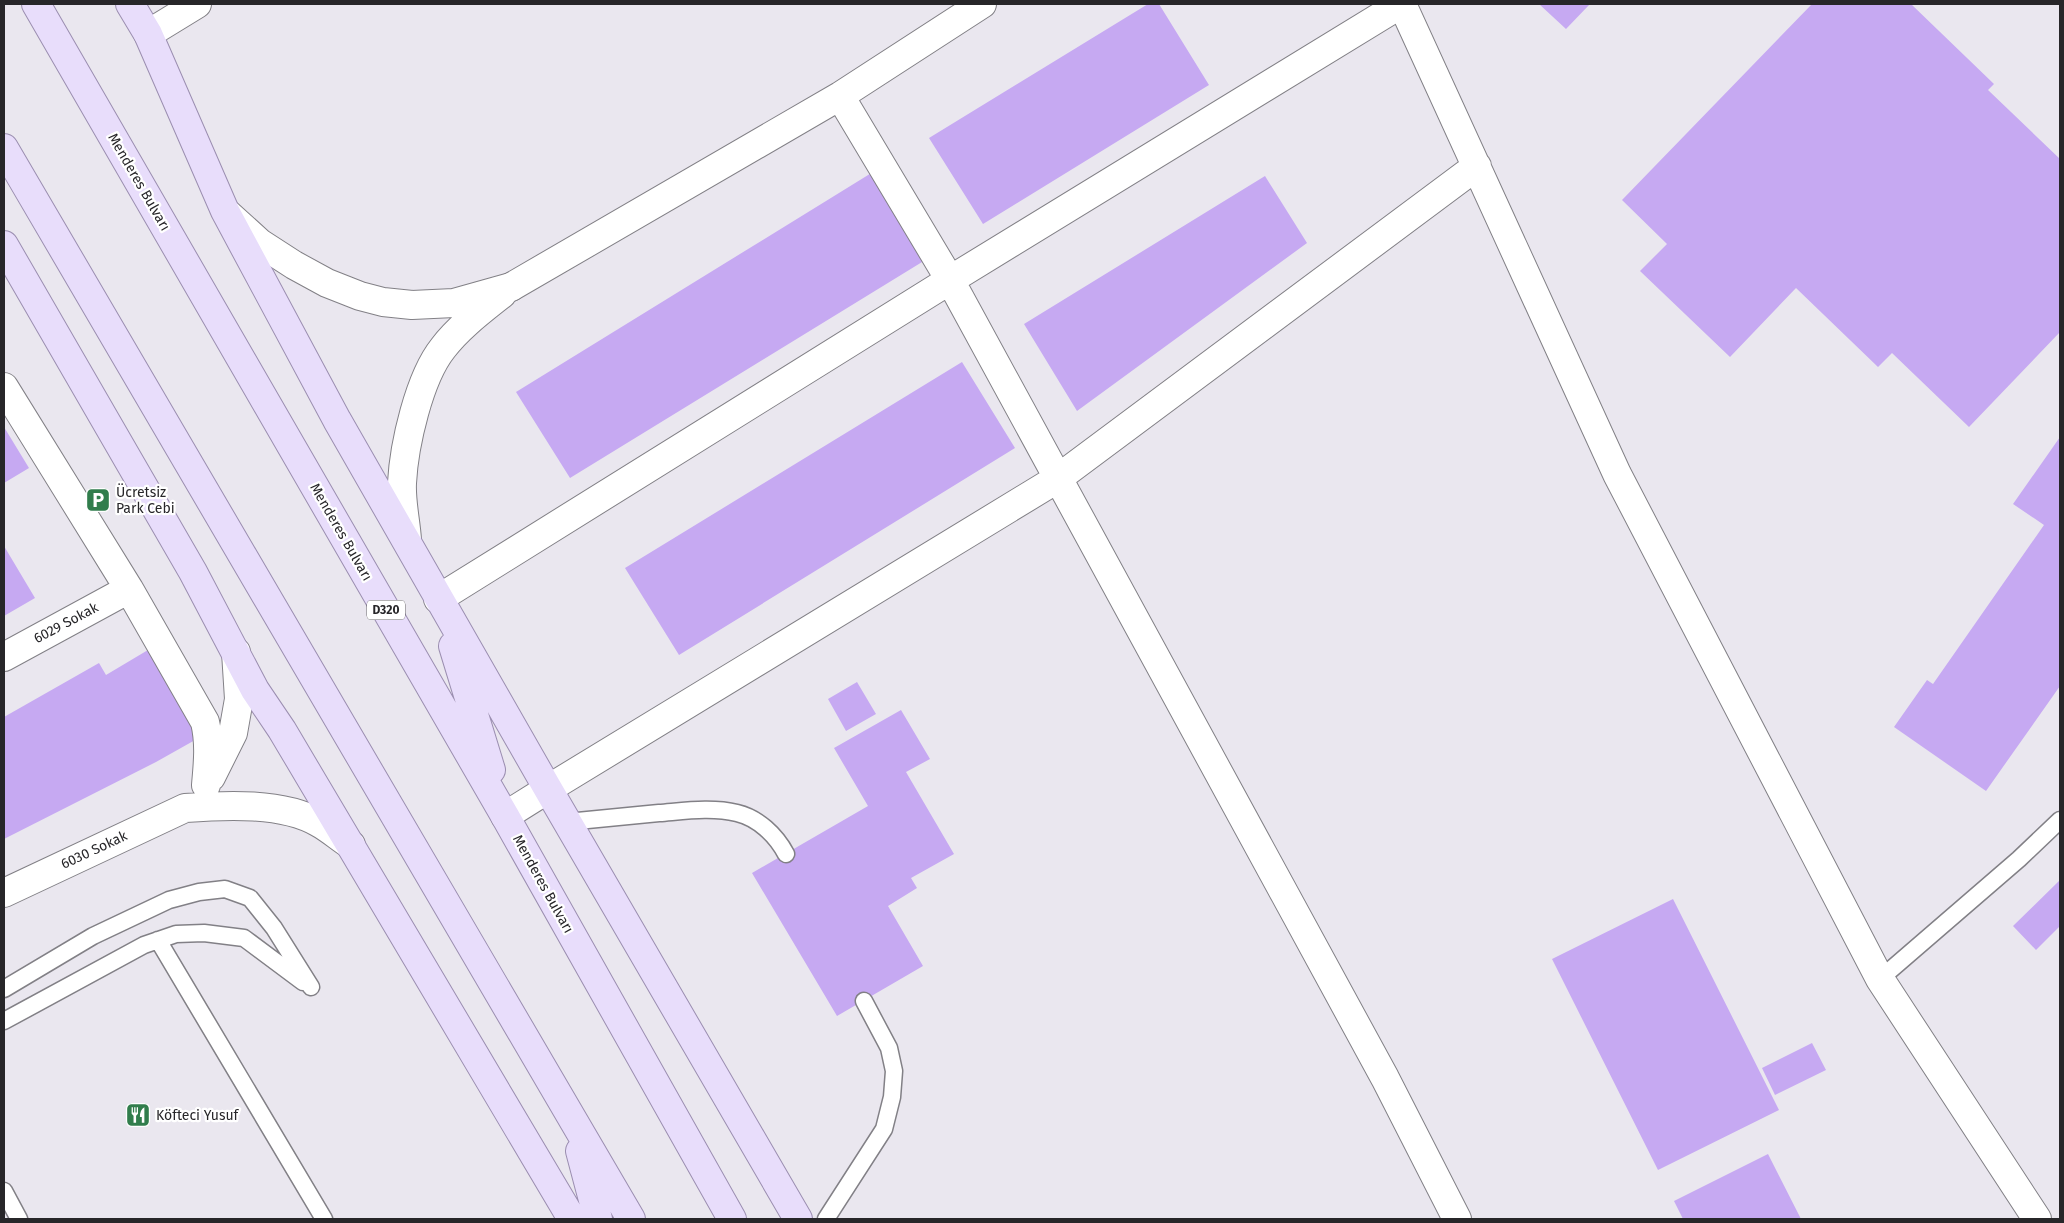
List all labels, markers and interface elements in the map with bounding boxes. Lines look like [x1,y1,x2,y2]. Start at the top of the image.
street label: Menderes Bulvarı [104,130,174,234]
street label: Menderes Bulvarı [306,480,376,584]
place label: Ücretsiz Park Cebi [116,483,175,517]
parking icon: Ücretsiz Park Cebi [85,487,111,513]
street label: 6029 Sokak [31,599,102,647]
road number: D320 [367,600,405,620]
street label: 6030 Sokak [58,827,131,873]
street label: Menderes Bulvarı [509,832,577,936]
restaurant icon: Köfteci Yusuf [125,1102,151,1128]
place label: Köfteci Yusuf [156,1107,240,1124]

